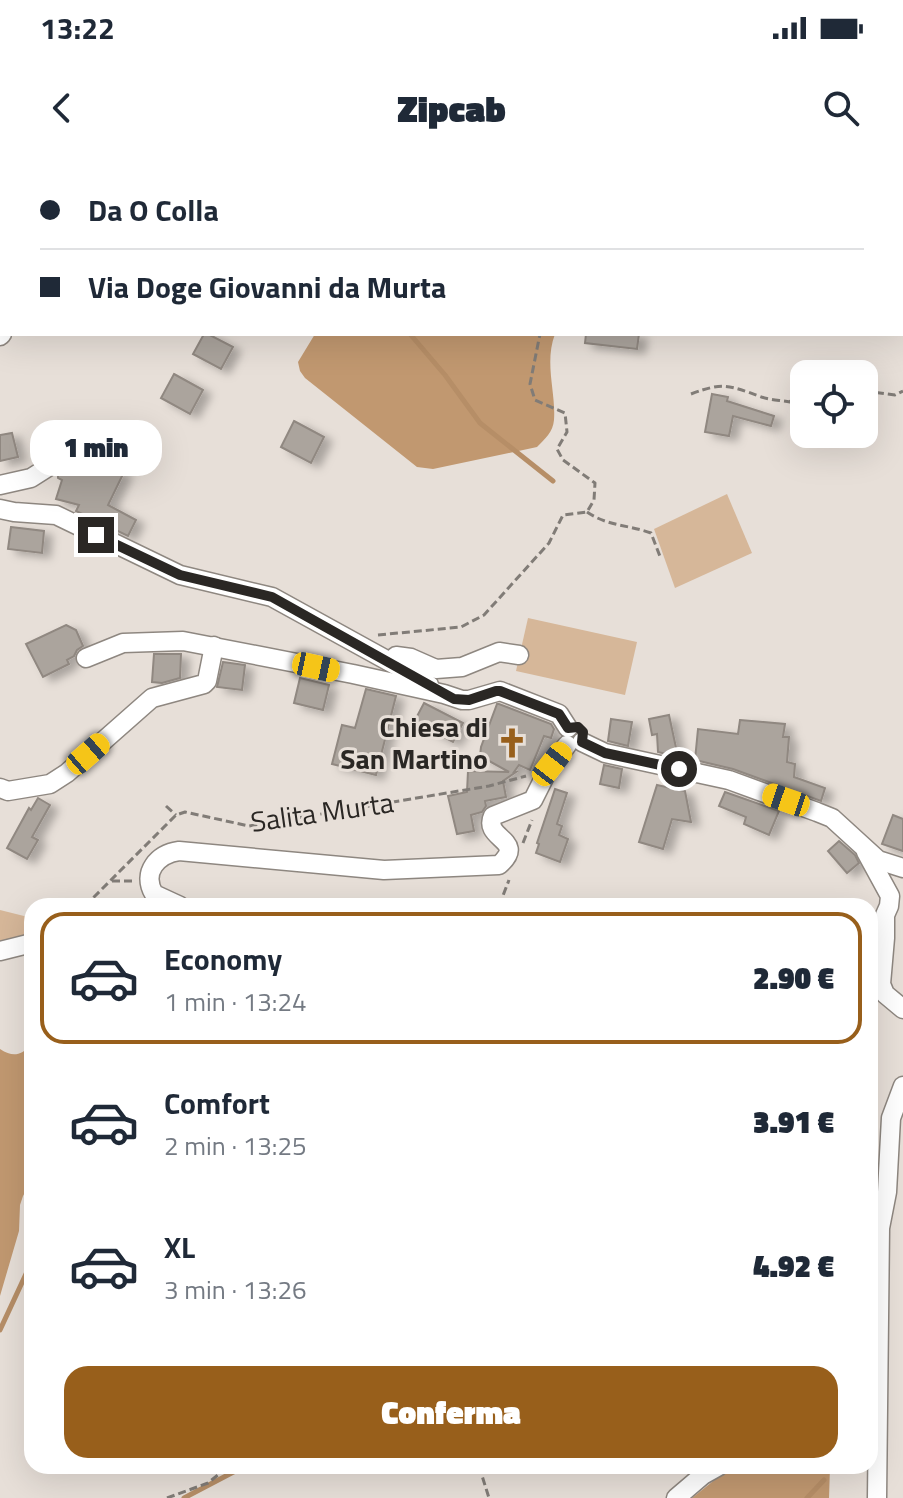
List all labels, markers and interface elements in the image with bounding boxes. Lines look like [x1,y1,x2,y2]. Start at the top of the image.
text: 13:22 [40,5,115,51]
text: Zipcab [397,81,506,136]
icon: back [40,86,84,130]
icon: search [819,86,863,130]
text: Da O Colla [88,187,219,233]
text: Via Doge Giovanni da Murta [88,264,446,310]
map controls [790,360,878,448]
button: locate [790,360,878,448]
callout: 1 min [30,419,162,475]
text: 1 min [64,428,128,467]
route end [78,517,114,553]
car [290,650,342,684]
place label: Chiesa di San Martino [340,705,488,780]
church icon: Chiesa di San Martino [495,726,529,760]
car [62,729,114,779]
car [528,738,576,790]
route start [661,751,697,787]
street label: Salita Murta [248,780,396,843]
car [759,781,813,819]
text: Economy [164,936,282,982]
icon: car [68,942,140,1014]
text: 2.90 € [753,955,834,1001]
text: 1 min · 13:24 [164,982,307,1021]
text: Comfort [164,1080,270,1126]
icon: car [68,1086,140,1158]
text: 3.91 € [753,1099,834,1145]
text: 2 min · 13:25 [164,1126,307,1165]
text: XL [164,1224,195,1270]
icon: car [68,1230,140,1302]
text: 4.92 € [753,1243,834,1289]
text: 3 min · 13:26 [164,1270,307,1309]
button: Conferma [64,1366,838,1458]

